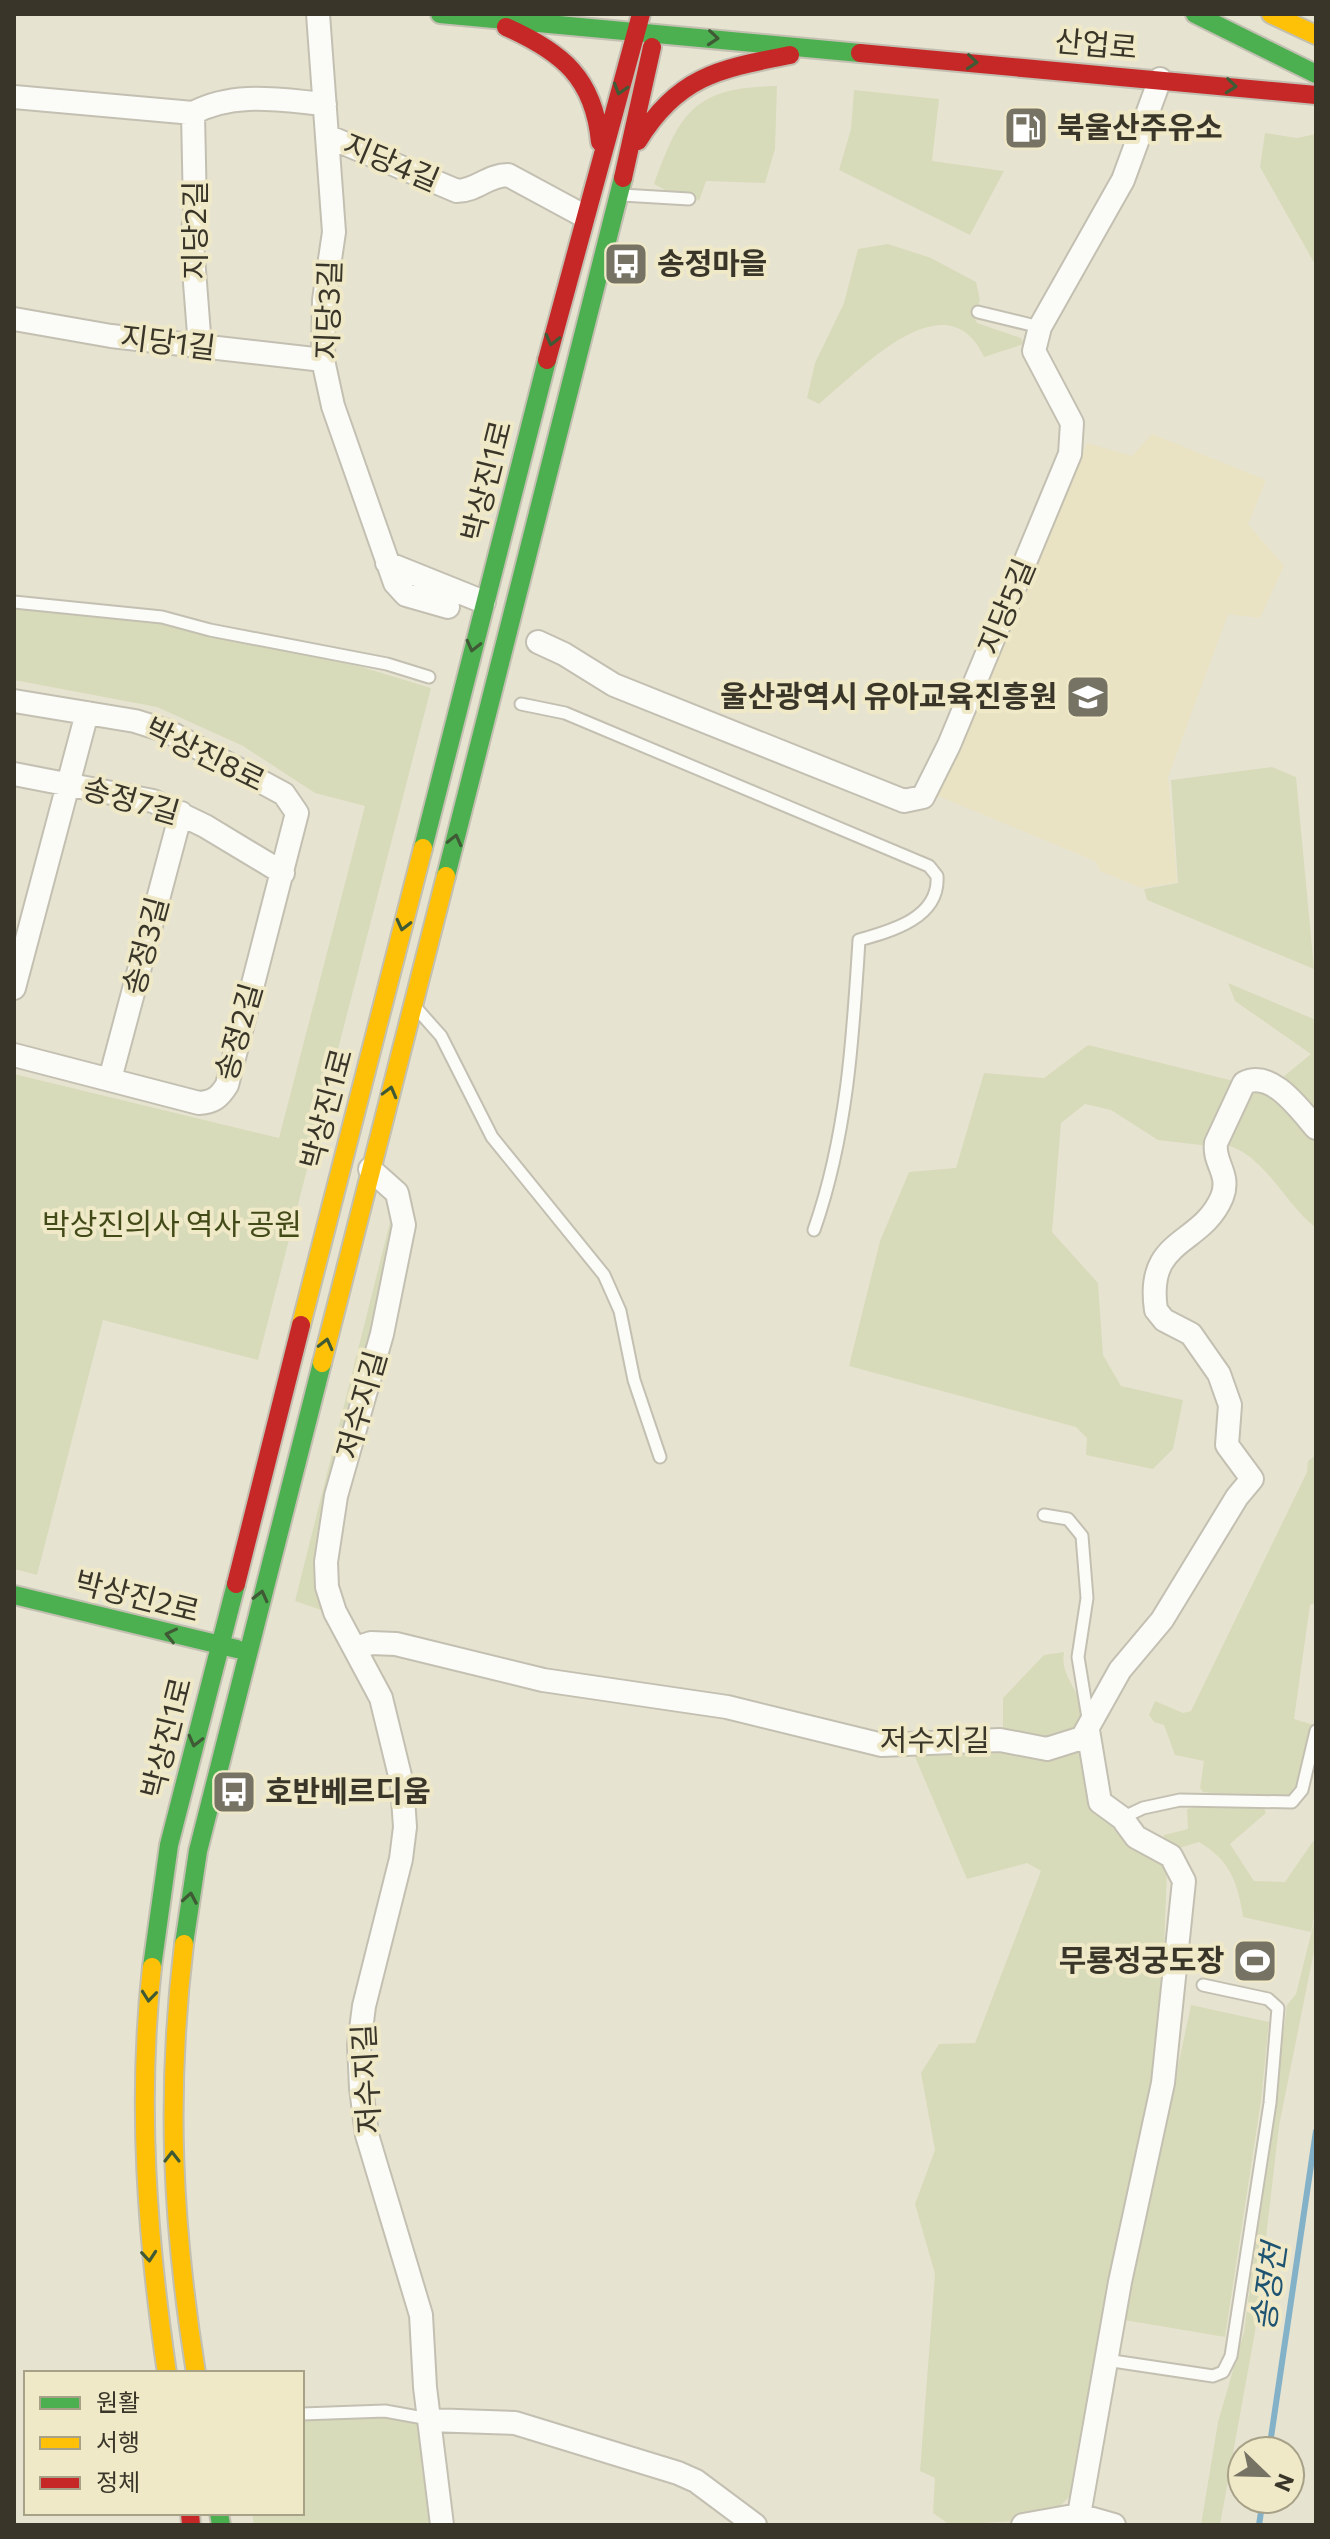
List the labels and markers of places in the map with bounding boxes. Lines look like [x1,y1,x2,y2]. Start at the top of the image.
fuel station icon: 북울산주유소 [1002,104,1050,152]
place label: 북울산주유소 [1057,107,1223,144]
bus stop icon: 송정마을 [602,240,650,288]
place label: 송정마을 [657,243,767,280]
school or university icon: 울산광역시 유아교육진흥원 [1064,673,1112,721]
place label: 울산광역시 유아교육진흥원 [720,676,1057,713]
bus stop icon: 호반베르디움 [210,1768,258,1816]
place label: 호반베르디움 [265,1771,431,1808]
sports icon: 무룡정궁도장 [1231,1937,1279,1985]
place label: 무룡정궁도장 [1058,1940,1224,1977]

